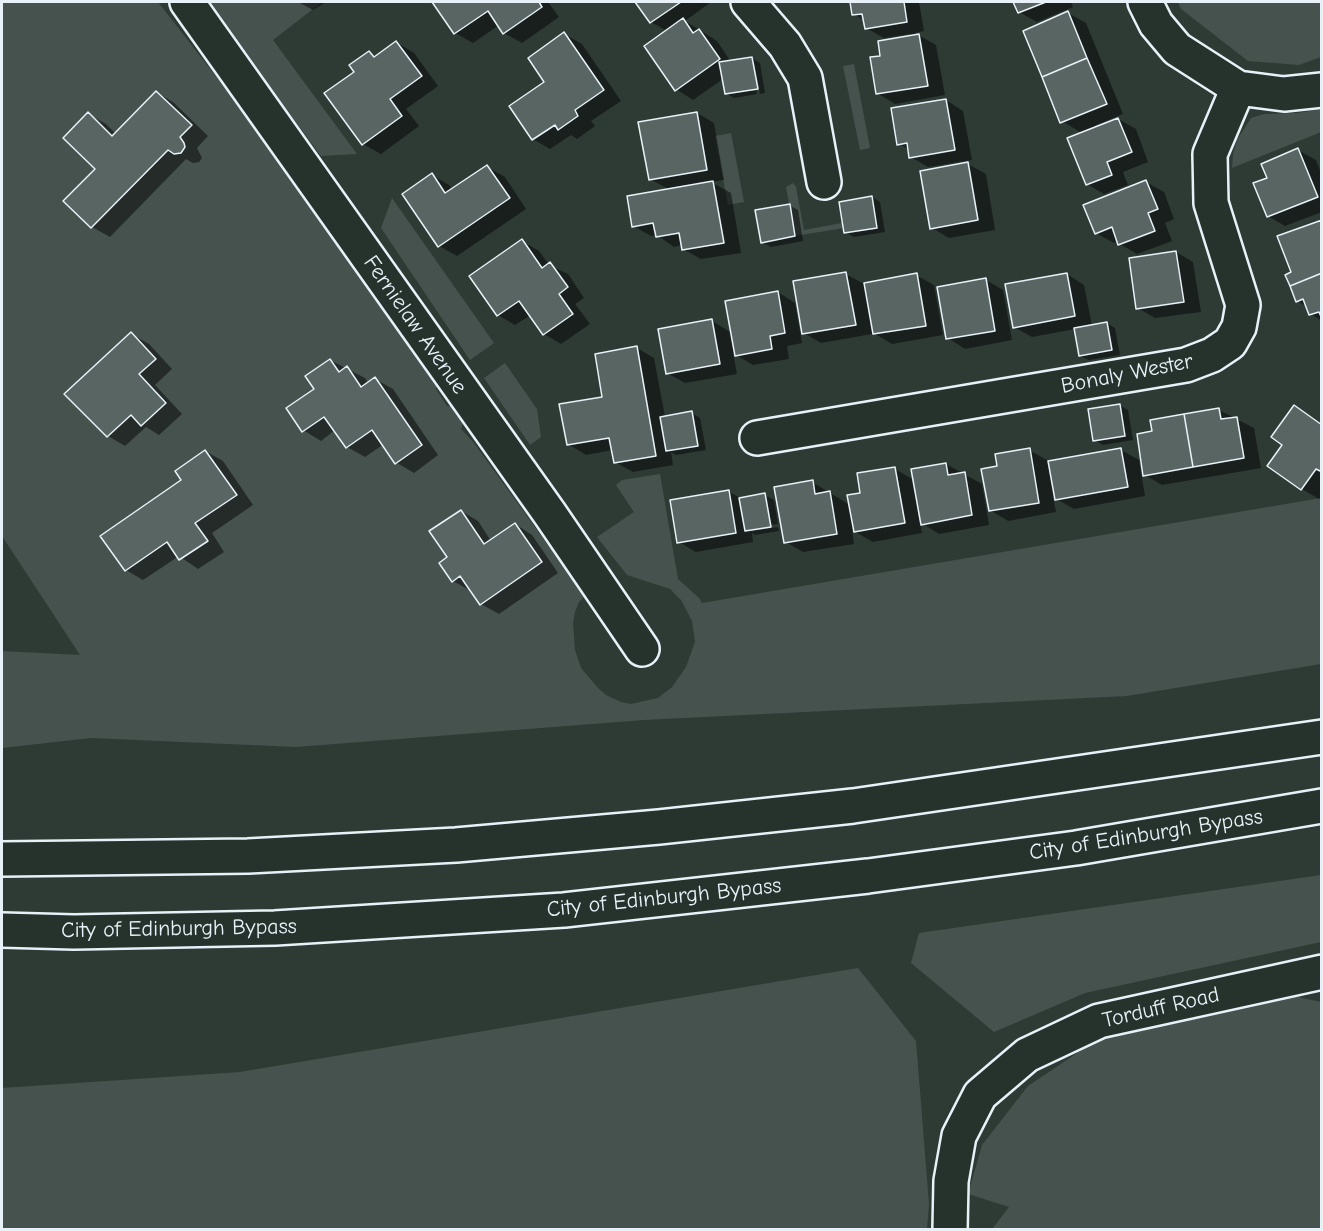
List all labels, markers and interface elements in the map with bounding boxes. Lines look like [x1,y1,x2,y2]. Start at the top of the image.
street label: Fernielaw Avenue [357,251,473,399]
street label: Bonaly Wester [1059,348,1195,400]
street label: City of Edinburgh Bypass [1027,804,1265,866]
street label: City of Edinburgh Bypass [545,873,783,923]
street label: City of Edinburgh Bypass [61,914,297,944]
street label: Torduff Road [1100,982,1222,1034]

